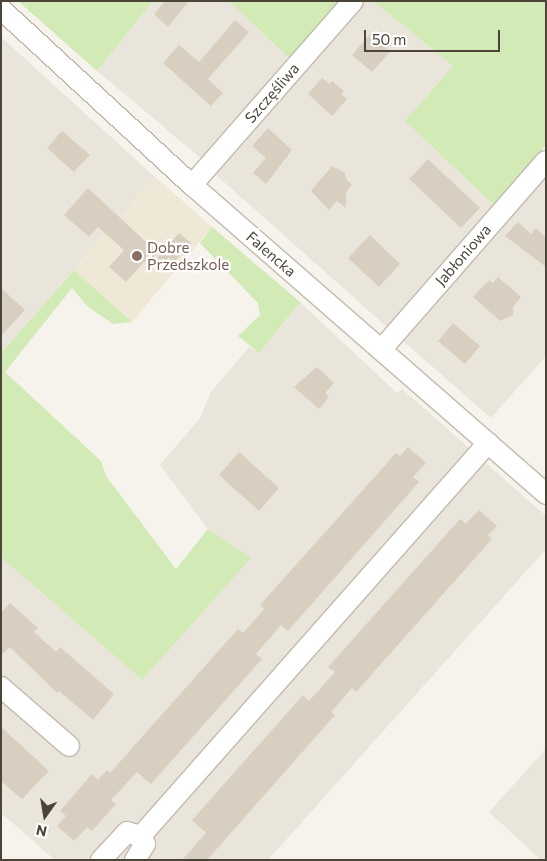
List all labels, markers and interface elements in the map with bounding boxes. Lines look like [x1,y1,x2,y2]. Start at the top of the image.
scale bar [367,20,503,52]
text: 50 m [372,30,406,48]
street label: Szczęśliwa [241,59,303,127]
street label: Jabłoniowa [431,221,495,289]
street label: Falencka [243,228,299,280]
place label: Dobre Przedszkole [147,238,229,273]
marker: Dobre Przedszkole [131,250,143,262]
north arrow [20,791,70,841]
text: N [34,822,49,841]

